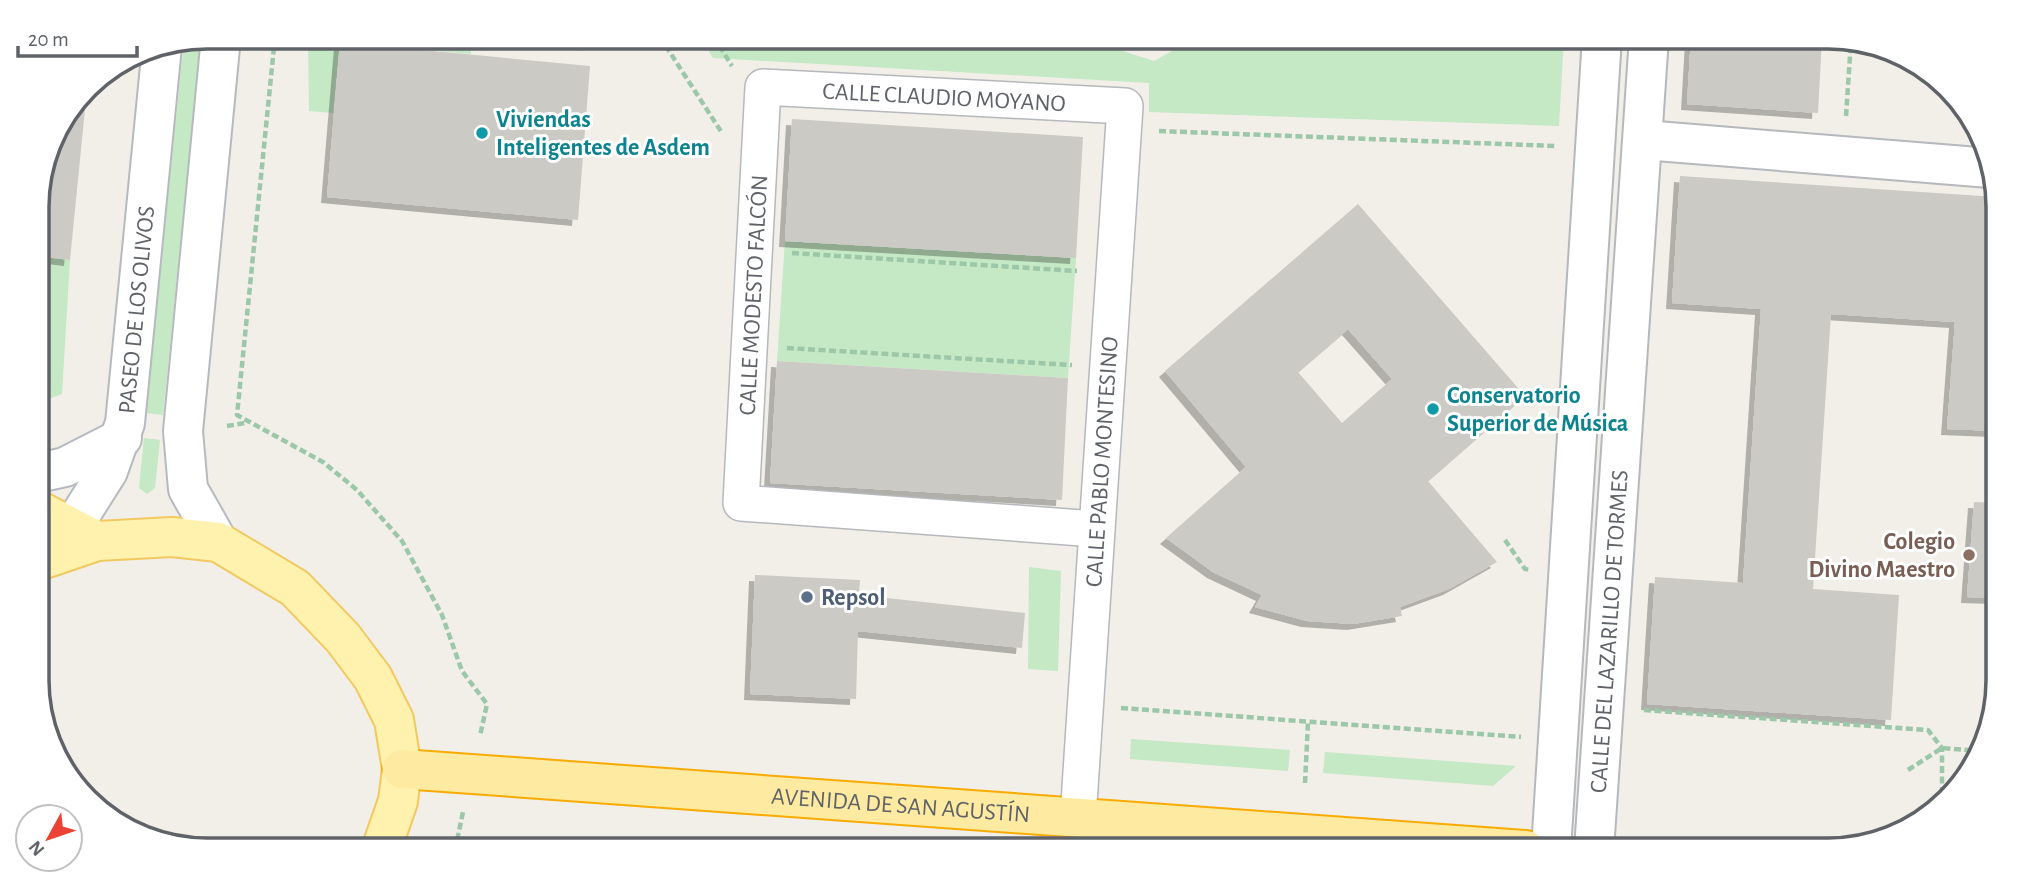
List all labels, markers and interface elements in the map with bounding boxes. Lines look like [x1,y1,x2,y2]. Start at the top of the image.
scale bar [18,14,136,58]
text: 20 m [28,29,69,50]
street label: CALLE CLAUDIO MOYANO [822,80,1066,116]
place label: Viviendas Inteligentes de Asdem [496,108,710,160]
marker: Viviendas Inteligentes de Asdem [474,125,490,141]
street label: CALLE MODESTO FALCÓN [734,174,772,416]
street label: PASEO DE LOS OLIVOS [115,205,159,415]
street label: CALLE PABLO MONTESINO [1082,336,1123,588]
place label: Conservatorio Superior de Música [1447,384,1628,436]
marker: Conservatorio Superior de Música [1425,401,1441,417]
street label: CALLE DEL LAZARILLO DE TORMES [1587,469,1633,794]
place label: Colegio Divino Maestro [1809,530,1955,582]
marker: Colegio Divino Maestro [1961,547,1977,563]
place label: Repsol [821,586,886,610]
marker: Repsol [799,589,815,605]
street label: AVENIDA DE SAN AGUSTÍN [770,785,1031,827]
north arrow [14,803,84,873]
text: N [26,837,49,859]

